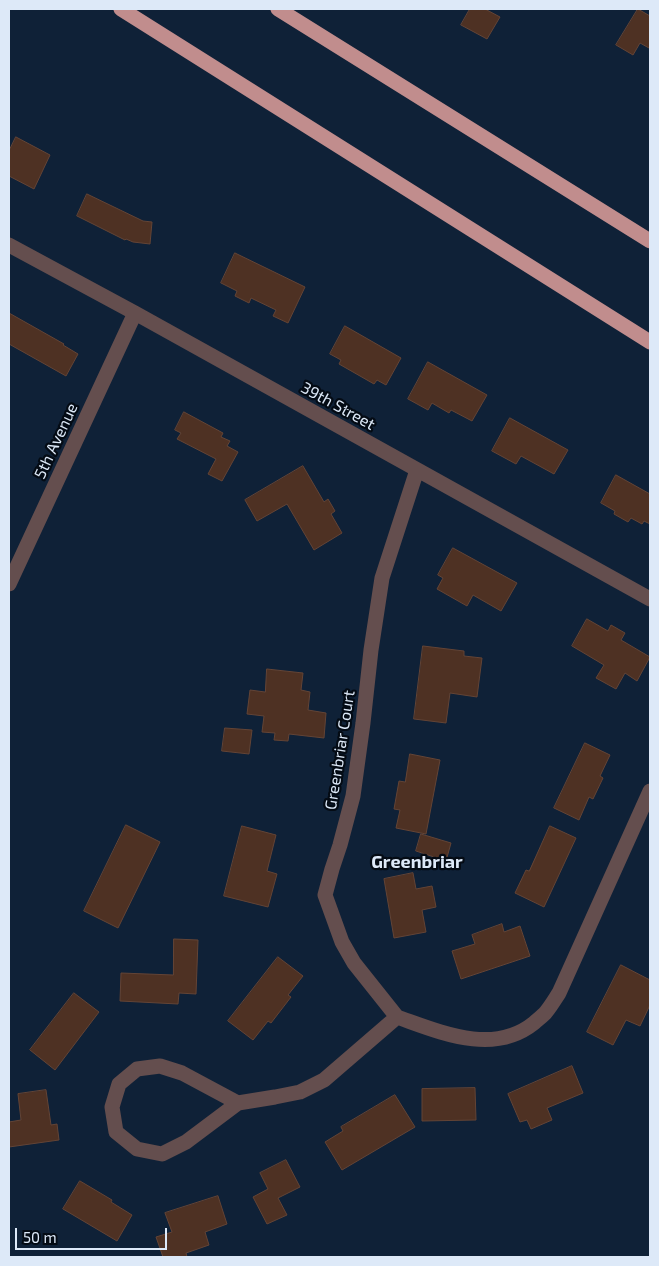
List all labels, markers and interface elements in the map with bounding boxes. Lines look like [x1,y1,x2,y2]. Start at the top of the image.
street label: 39th Street [298,378,378,434]
street label: 5th Avenue [30,400,82,482]
street label: Greenbriar Court [321,689,359,811]
district label: Greenbriar [371,851,463,873]
scale bar [18,1218,170,1250]
text: 50 m [23,1228,57,1246]

